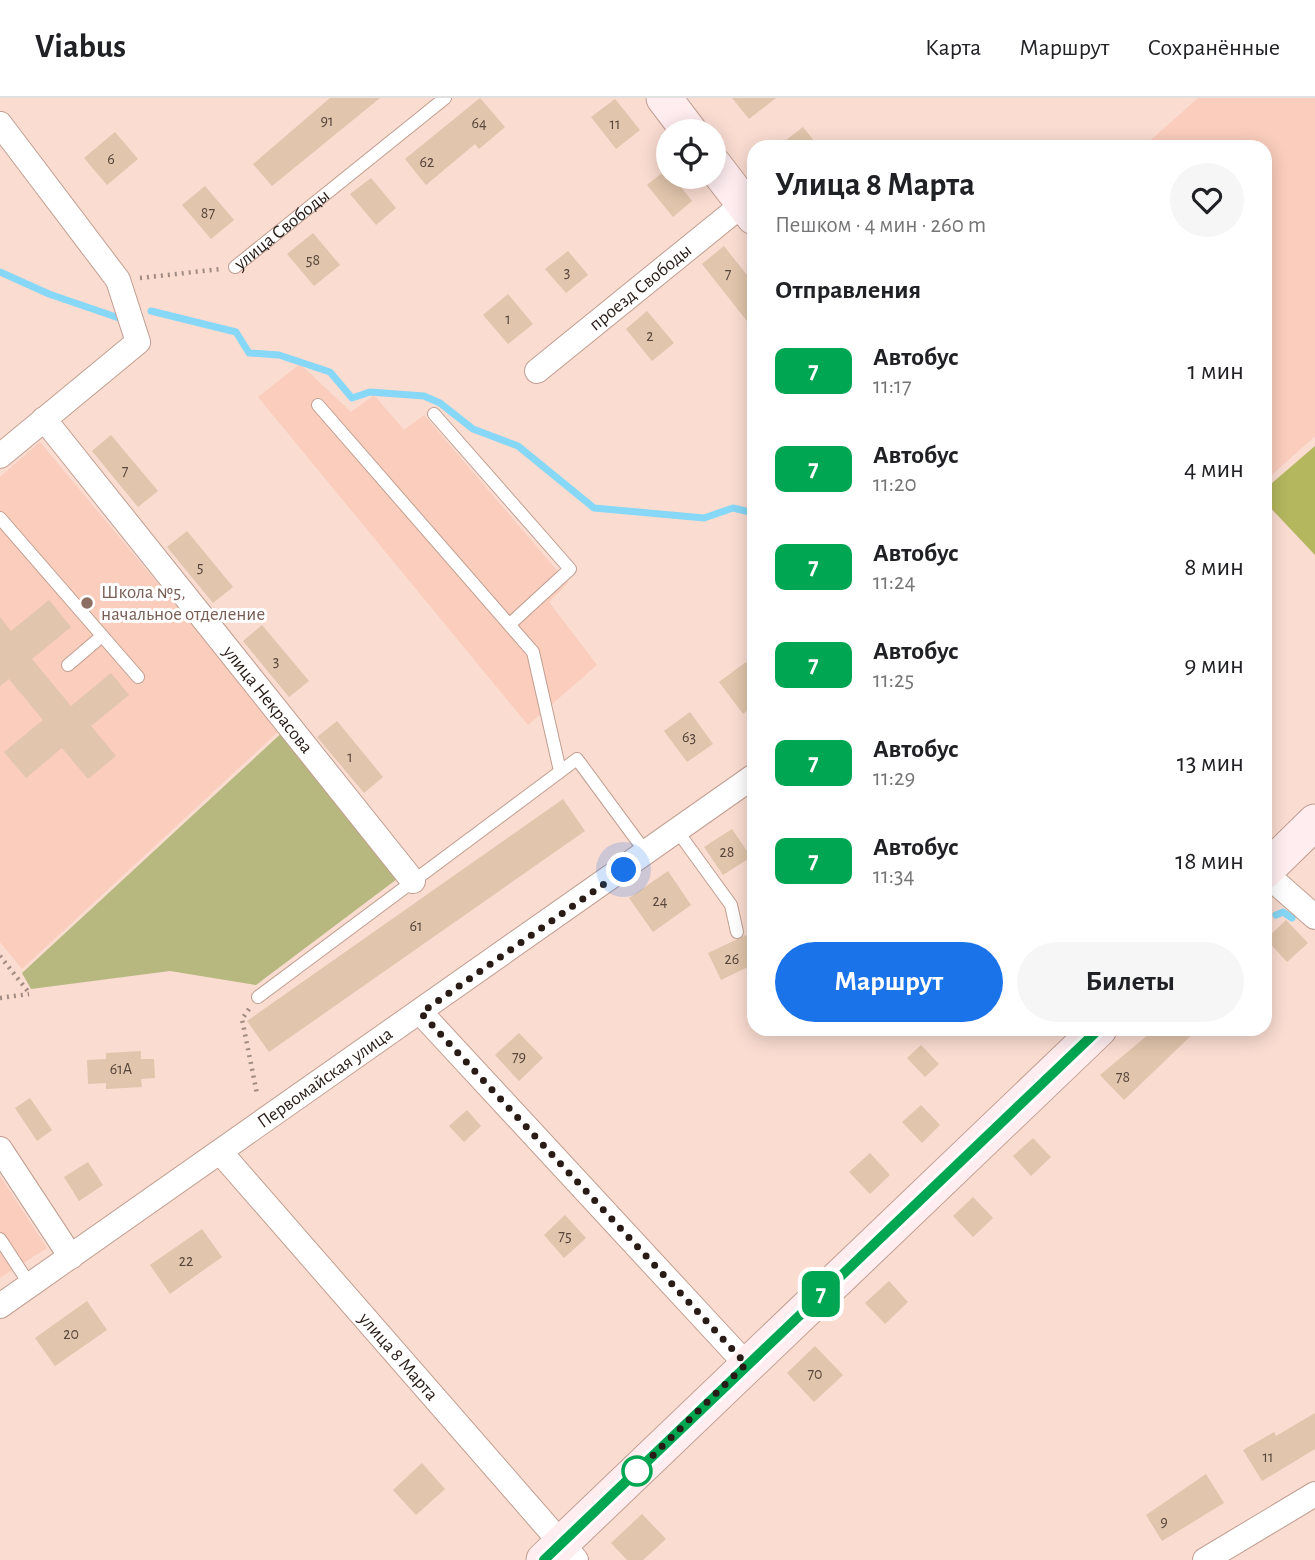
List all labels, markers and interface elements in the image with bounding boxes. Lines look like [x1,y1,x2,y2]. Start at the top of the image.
text: Viabus [35,31,126,64]
text: Карта [925,36,981,60]
text: Маршрут [1019,36,1109,60]
text: Сохранённые [1147,36,1280,60]
house number: 91 [320,113,334,129]
house number: 64 [471,115,487,131]
house number: 11 [609,116,621,132]
map controls [656,119,726,189]
button: locate [656,119,726,189]
house number: 6 [107,151,115,167]
house number: 62 [420,154,434,170]
button: heart [1170,163,1244,237]
text: Улица 8 Марта [775,169,975,202]
street label: улица Свободы [230,185,333,274]
house number: 87 [201,205,215,221]
text: Пешком · 4 мин · 260 m [775,214,986,237]
street label: проезд Свободы [585,240,695,334]
house number: 58 [306,252,320,268]
house number: 3 [564,264,570,280]
house number: 7 [725,266,732,282]
text: Отправления [775,277,921,303]
house number: 1 [505,311,511,327]
house number: 2 [646,328,654,344]
text: Автобус [873,344,959,370]
text: 1 мин [1188,358,1244,384]
text: 7 [808,359,819,383]
text: 11:17 [873,375,912,398]
text: Автобус [873,442,959,468]
text: 4 мин [1184,456,1244,482]
text: 7 [808,457,819,481]
house number: 7 [122,463,129,479]
text: 11:20 [873,473,917,496]
text: Автобус [873,540,959,566]
text: 8 мин [1184,554,1244,580]
text: 7 [808,555,819,579]
house number: 5 [197,559,203,575]
text: 11:24 [873,571,916,594]
place label: Школа №5, начальное отделение [101,583,265,624]
marker: Школа №5, начальное отделение [79,595,95,611]
text: Автобус [873,638,959,664]
street label: улица Некрасова [219,641,317,757]
text: 9 мин [1184,652,1244,678]
house number: 3 [273,653,279,669]
text: 7 [808,653,819,677]
text: 11:25 [873,669,914,692]
house number: 63 [682,729,696,745]
text: Автобус [873,736,959,762]
house number: 1 [347,749,353,765]
text: 13 мин [1177,750,1244,776]
text: 7 [808,751,819,775]
text: 11:29 [873,767,915,790]
text: Автобус [873,834,959,860]
house number: 28 [720,844,734,860]
text: 18 мин [1175,848,1244,874]
text: 7 [808,849,819,873]
your location [606,852,641,887]
text: 11:34 [873,865,915,888]
house number: 24 [653,893,668,909]
house number: 61 [409,918,423,934]
button: Маршрут [775,942,1003,1022]
button: Билеты [1017,942,1244,1022]
house number: 26 [725,951,739,967]
street label: Первомайская улица [254,1024,396,1132]
house number: 79 [512,1049,526,1065]
house number: 61А [110,1061,133,1077]
house number: 78 [1116,1069,1130,1085]
house number: 75 [558,1228,572,1244]
house number: 22 [179,1253,193,1269]
line badge: 7 [798,1271,844,1317]
text: 7 [816,1282,826,1306]
street label: улица 8 Марта [355,1308,442,1404]
house number: 20 [63,1326,79,1342]
house number: 70 [807,1366,823,1382]
house number: 11 [1262,1449,1274,1465]
unlabelled marker [622,1456,652,1486]
house number: 9 [1160,1514,1168,1530]

